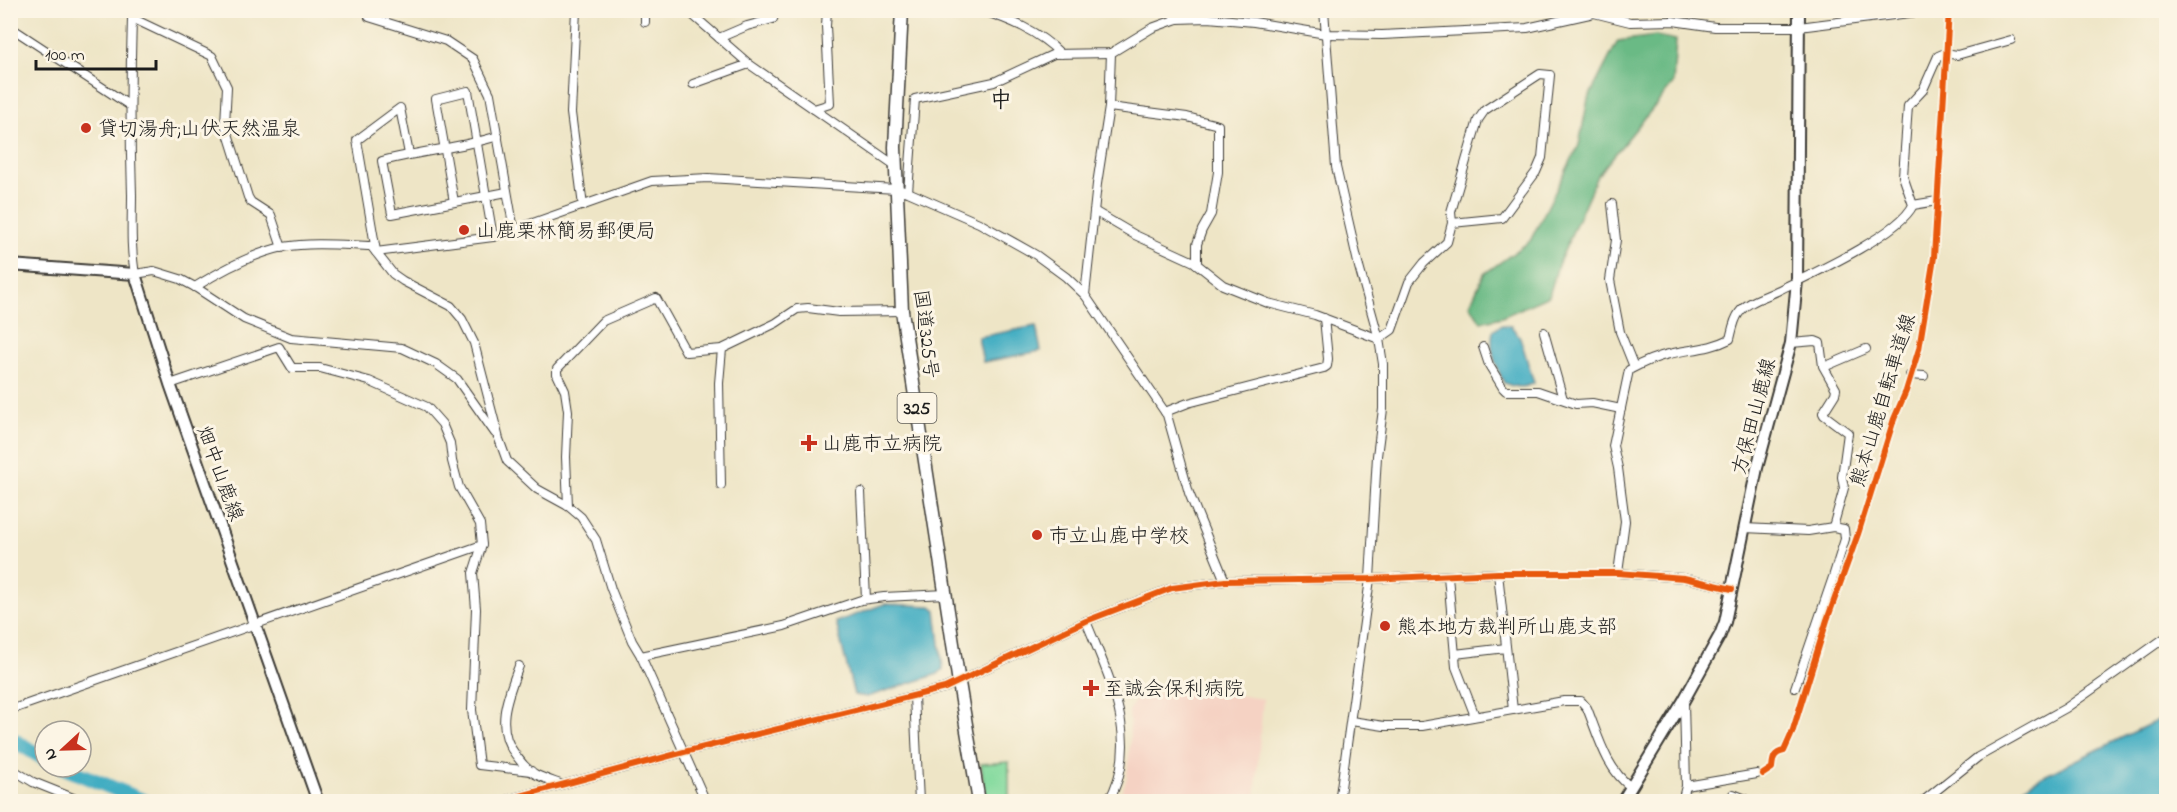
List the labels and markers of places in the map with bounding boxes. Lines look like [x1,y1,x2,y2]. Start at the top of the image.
place label: 貸切湯舟;山伏天然温泉 [98,116,301,145]
marker: 貸切湯舟;山伏天然温泉 [79,121,93,135]
place label: 山鹿栗林簡易郵便局 [476,218,656,247]
marker: 山鹿栗林簡易郵便局 [457,223,471,237]
place label: 山鹿市立病院 [822,431,942,460]
marker: 山鹿市立病院 [800,434,818,452]
place label: 市立山鹿中学校 [1049,523,1189,552]
marker: 市立山鹿中学校 [1030,528,1044,542]
place label: 熊本地方裁判所山鹿支部 [1397,614,1617,643]
marker: 熊本地方裁判所山鹿支部 [1378,619,1392,633]
place label: 至誠会保利病院 [1104,676,1244,705]
marker: 至誠会保利病院 [1082,679,1100,697]

